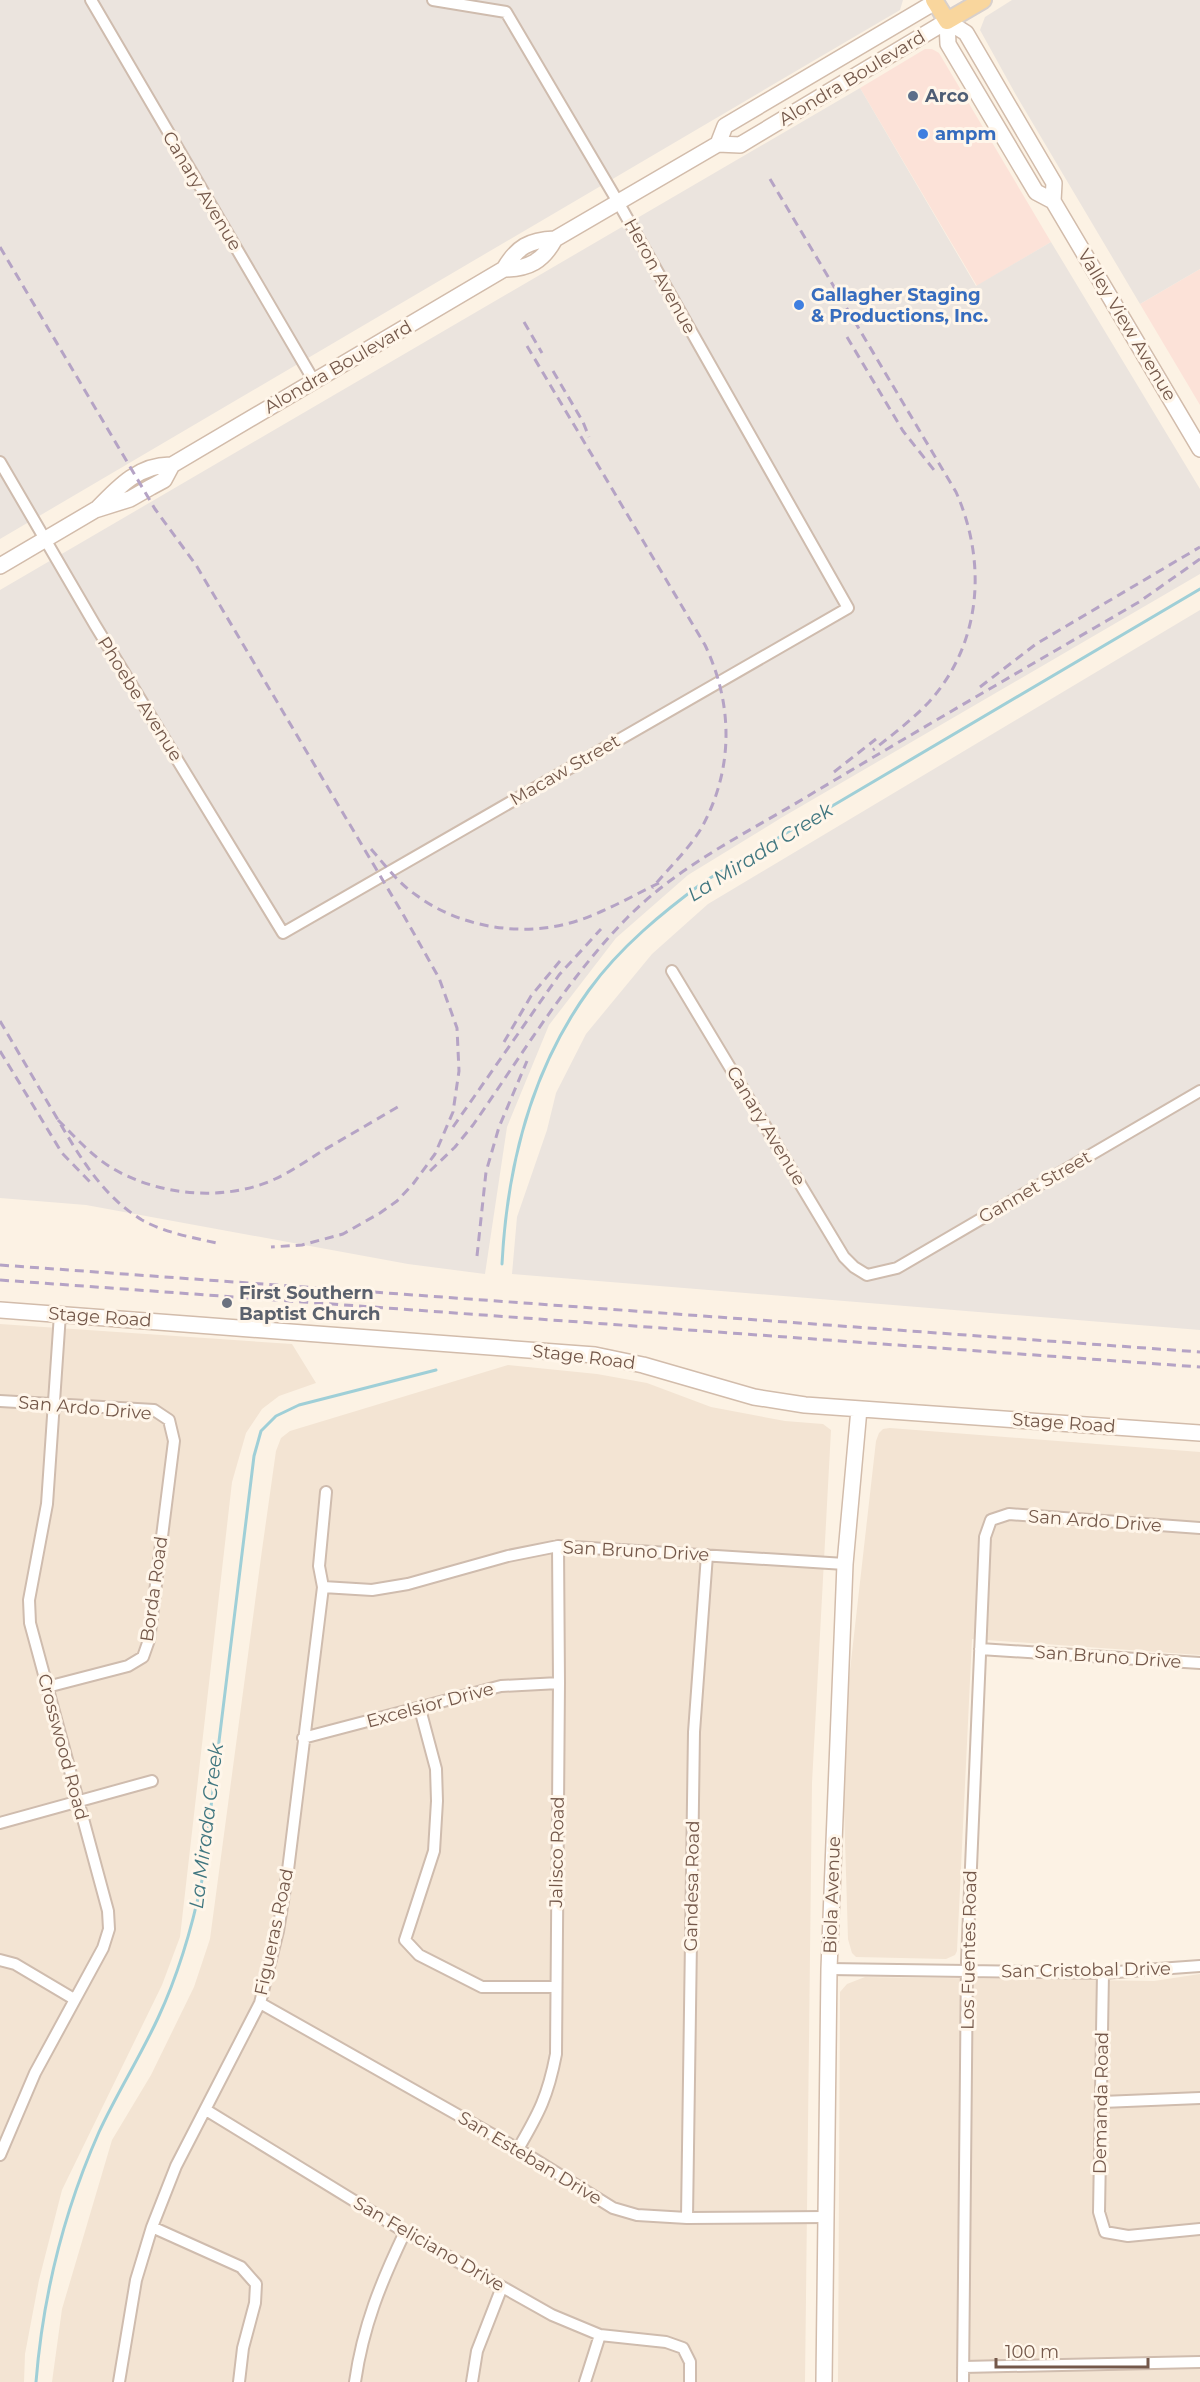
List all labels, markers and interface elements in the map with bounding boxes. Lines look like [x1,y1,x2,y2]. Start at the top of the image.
street label: Alondra Boulevard [775,26,929,130]
place label: Arco [924,85,969,107]
marker: Arco [906,89,920,103]
place label: ampm [935,123,996,145]
street label: Canary Avenue [158,127,246,255]
marker: ampm [916,127,930,141]
street label: Heron Avenue [619,214,701,338]
street label: Valley View Avenue [1073,245,1181,405]
place label: Gallagher Staging & Productions, Inc. [811,284,988,327]
marker: Gallagher Staging & Productions, Inc. [792,298,806,312]
street label: Alondra Boulevard [260,316,416,418]
street label: Phoebe Avenue [93,633,187,766]
street label: Macaw Street [506,730,624,810]
water label: La Mirada Creek [683,797,838,906]
street label: Canary Avenue [722,1062,810,1190]
street label: Gannet Street [975,1146,1095,1228]
place label: First Southern Baptist Church [239,1282,380,1325]
marker: First Southern Baptist Church [220,1296,234,1310]
street label: Stage Road [48,1302,152,1332]
street label: Stage Road [531,1340,637,1374]
street label: San Ardo Drive [17,1391,153,1425]
street label: Stage Road [1012,1408,1116,1438]
street label: San Ardo Drive [1027,1505,1163,1537]
street label: Borda Road [136,1535,172,1643]
street label: San Bruno Drive [562,1536,710,1566]
street label: San Bruno Drive [1034,1641,1182,1673]
street label: Crosswood Road [33,1671,93,1823]
street label: Excelsior Drive [364,1677,496,1733]
water label: La Mirada Creek [184,1741,228,1910]
street label: Jalisco Road [545,1796,569,1909]
street label: Gandesa Road [680,1820,704,1952]
street label: Biola Avenue [819,1836,845,1954]
street label: Figueras Road [250,1867,298,1997]
street label: Los Fuentes Road [957,1870,981,2030]
street label: San Cristobal Drive [1001,1958,1171,1982]
street label: Demanda Road [1089,2032,1113,2174]
street label: San Esteban Drive [454,2106,606,2210]
street label: San Feliciano Drive [349,2192,509,2296]
scale bar [996,2331,1148,2369]
text: 100 m [1005,2341,1059,2363]

